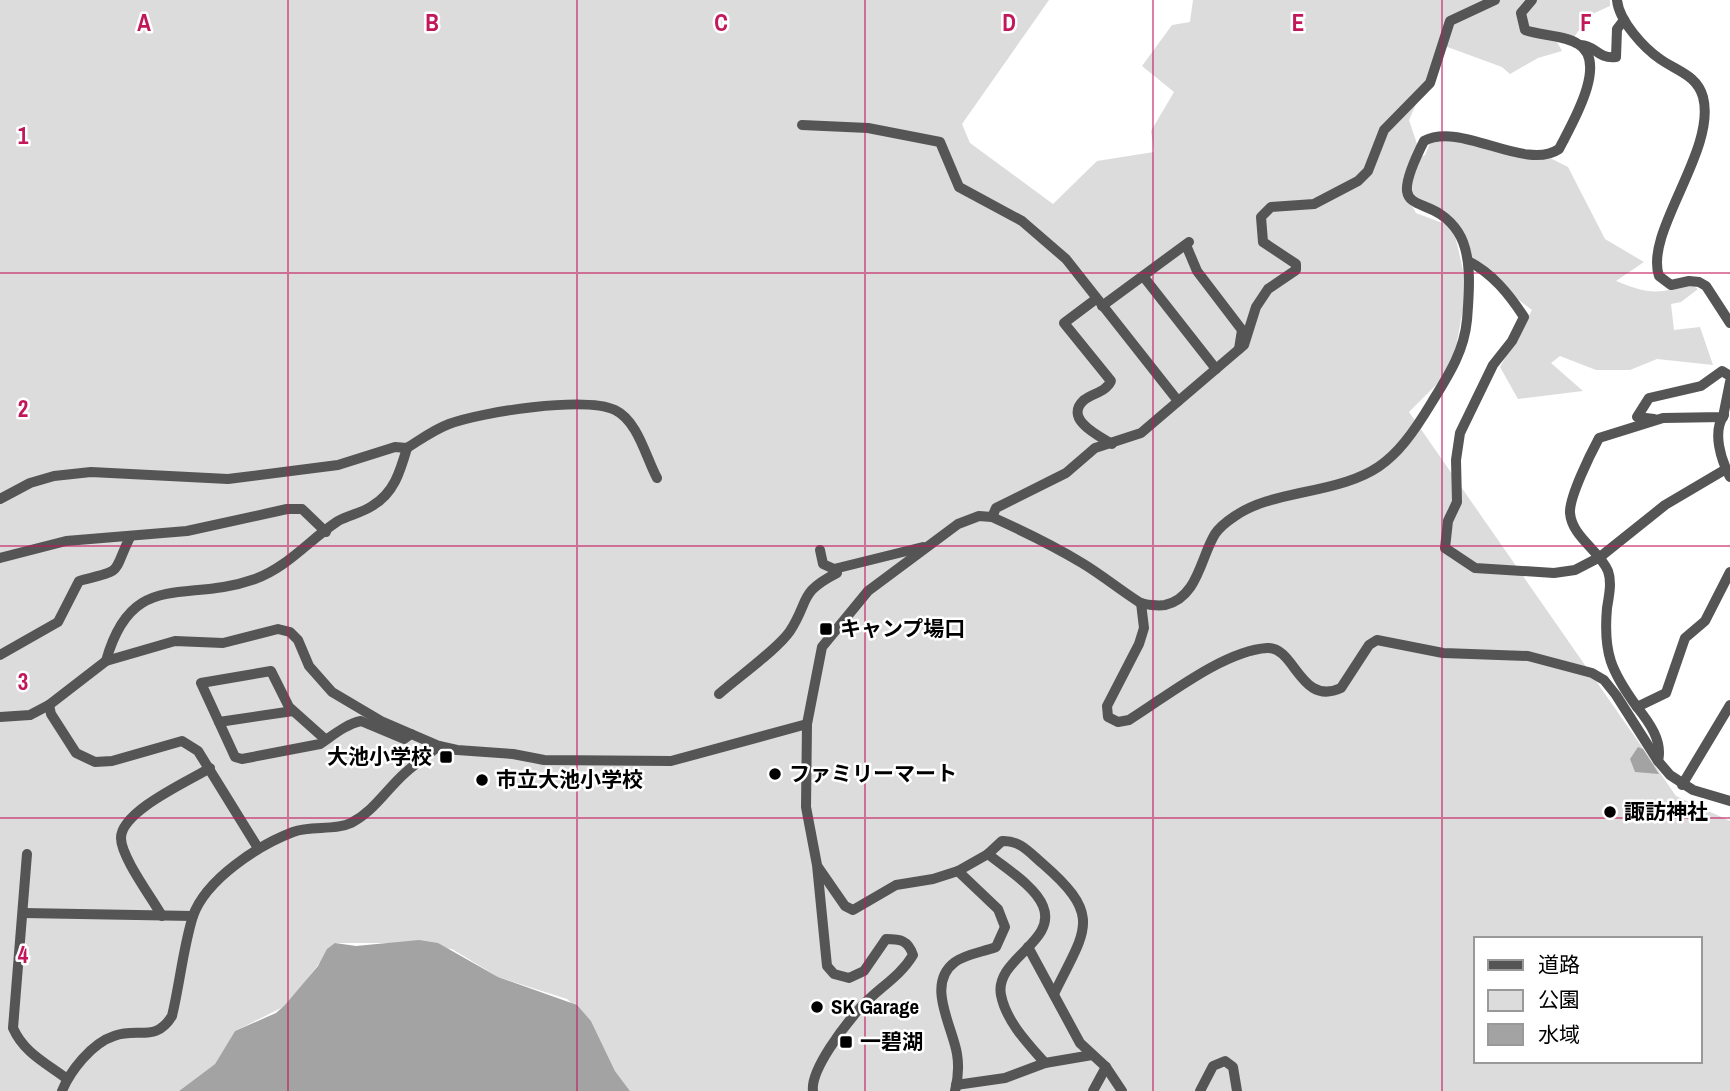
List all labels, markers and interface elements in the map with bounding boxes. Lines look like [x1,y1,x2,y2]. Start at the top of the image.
text: A [137,7,151,38]
text: B [425,7,439,38]
text: C [714,7,728,38]
text: D [1002,7,1016,38]
text: E [1292,7,1304,38]
text: F [1580,7,1592,38]
text: 1 [18,120,29,151]
text: 2 [18,393,28,424]
place label: キャンプ場口 [840,614,965,643]
marker: キャンプ場口 [818,621,834,637]
text: 3 [18,666,28,697]
place label: 大池小学校 [327,742,432,771]
marker: 大池小学校 [438,749,454,765]
place label: ファミリーマート [789,759,957,788]
place label: 市立大池小学校 [496,765,643,794]
marker: ファミリーマート [767,766,783,782]
marker: 市立大池小学校 [474,772,490,788]
place label: 諏訪神社 [1624,797,1708,826]
marker: 諏訪神社 [1602,804,1618,820]
legend [1474,937,1702,1063]
text: 4 [18,939,29,970]
text: 道路 [1538,950,1580,979]
text: 公園 [1538,985,1580,1014]
place label: SK Garage [831,992,919,1021]
marker: SK Garage [809,999,825,1015]
text: 水域 [1538,1020,1580,1049]
place label: 一碧湖 [860,1027,923,1056]
marker: 一碧湖 [838,1034,854,1050]

